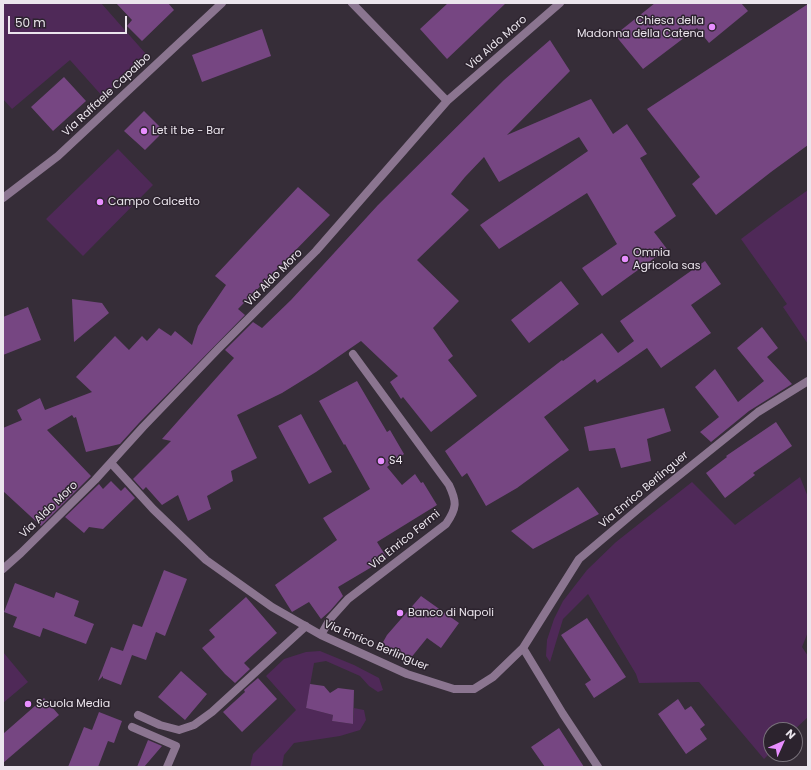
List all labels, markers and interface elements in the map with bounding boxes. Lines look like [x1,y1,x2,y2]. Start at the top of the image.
scale bar [10,8,129,34]
street label: Via Aldo Moro [464,13,530,73]
text: 50 m [15,14,46,31]
place label: Chiesa della Madonna della Catena [577,14,704,40]
marker: Chiesa della Madonna della Catena [707,22,717,32]
street label: Via Raffaele Capalbo [60,50,154,140]
place label: Let it be - Bar [152,124,225,138]
marker: Let it be - Bar [139,126,149,136]
place label: Campo Calcetto [108,195,200,209]
marker: Campo Calcetto [95,197,105,207]
place label: Omnia Agricola sas [633,246,700,272]
street label: Via Aldo Moro [243,247,305,309]
marker: Omnia Agricola sas [620,254,630,264]
street label: Via Enrico Berlinguer [597,449,691,531]
place label: S4 [389,454,402,468]
marker: S4 [376,456,386,466]
street label: Via Aldo Moro [17,479,81,541]
street label: Via Enrico Fermi [367,507,443,573]
place label: Banco di Napoli [408,606,494,620]
marker: Banco di Napoli [395,608,405,618]
street label: Via Enrico Berlinguer [322,618,430,674]
place label: Scuola Media [36,697,110,711]
marker: Scuola Media [23,699,33,709]
north arrow [763,722,803,762]
text: N [782,726,799,743]

